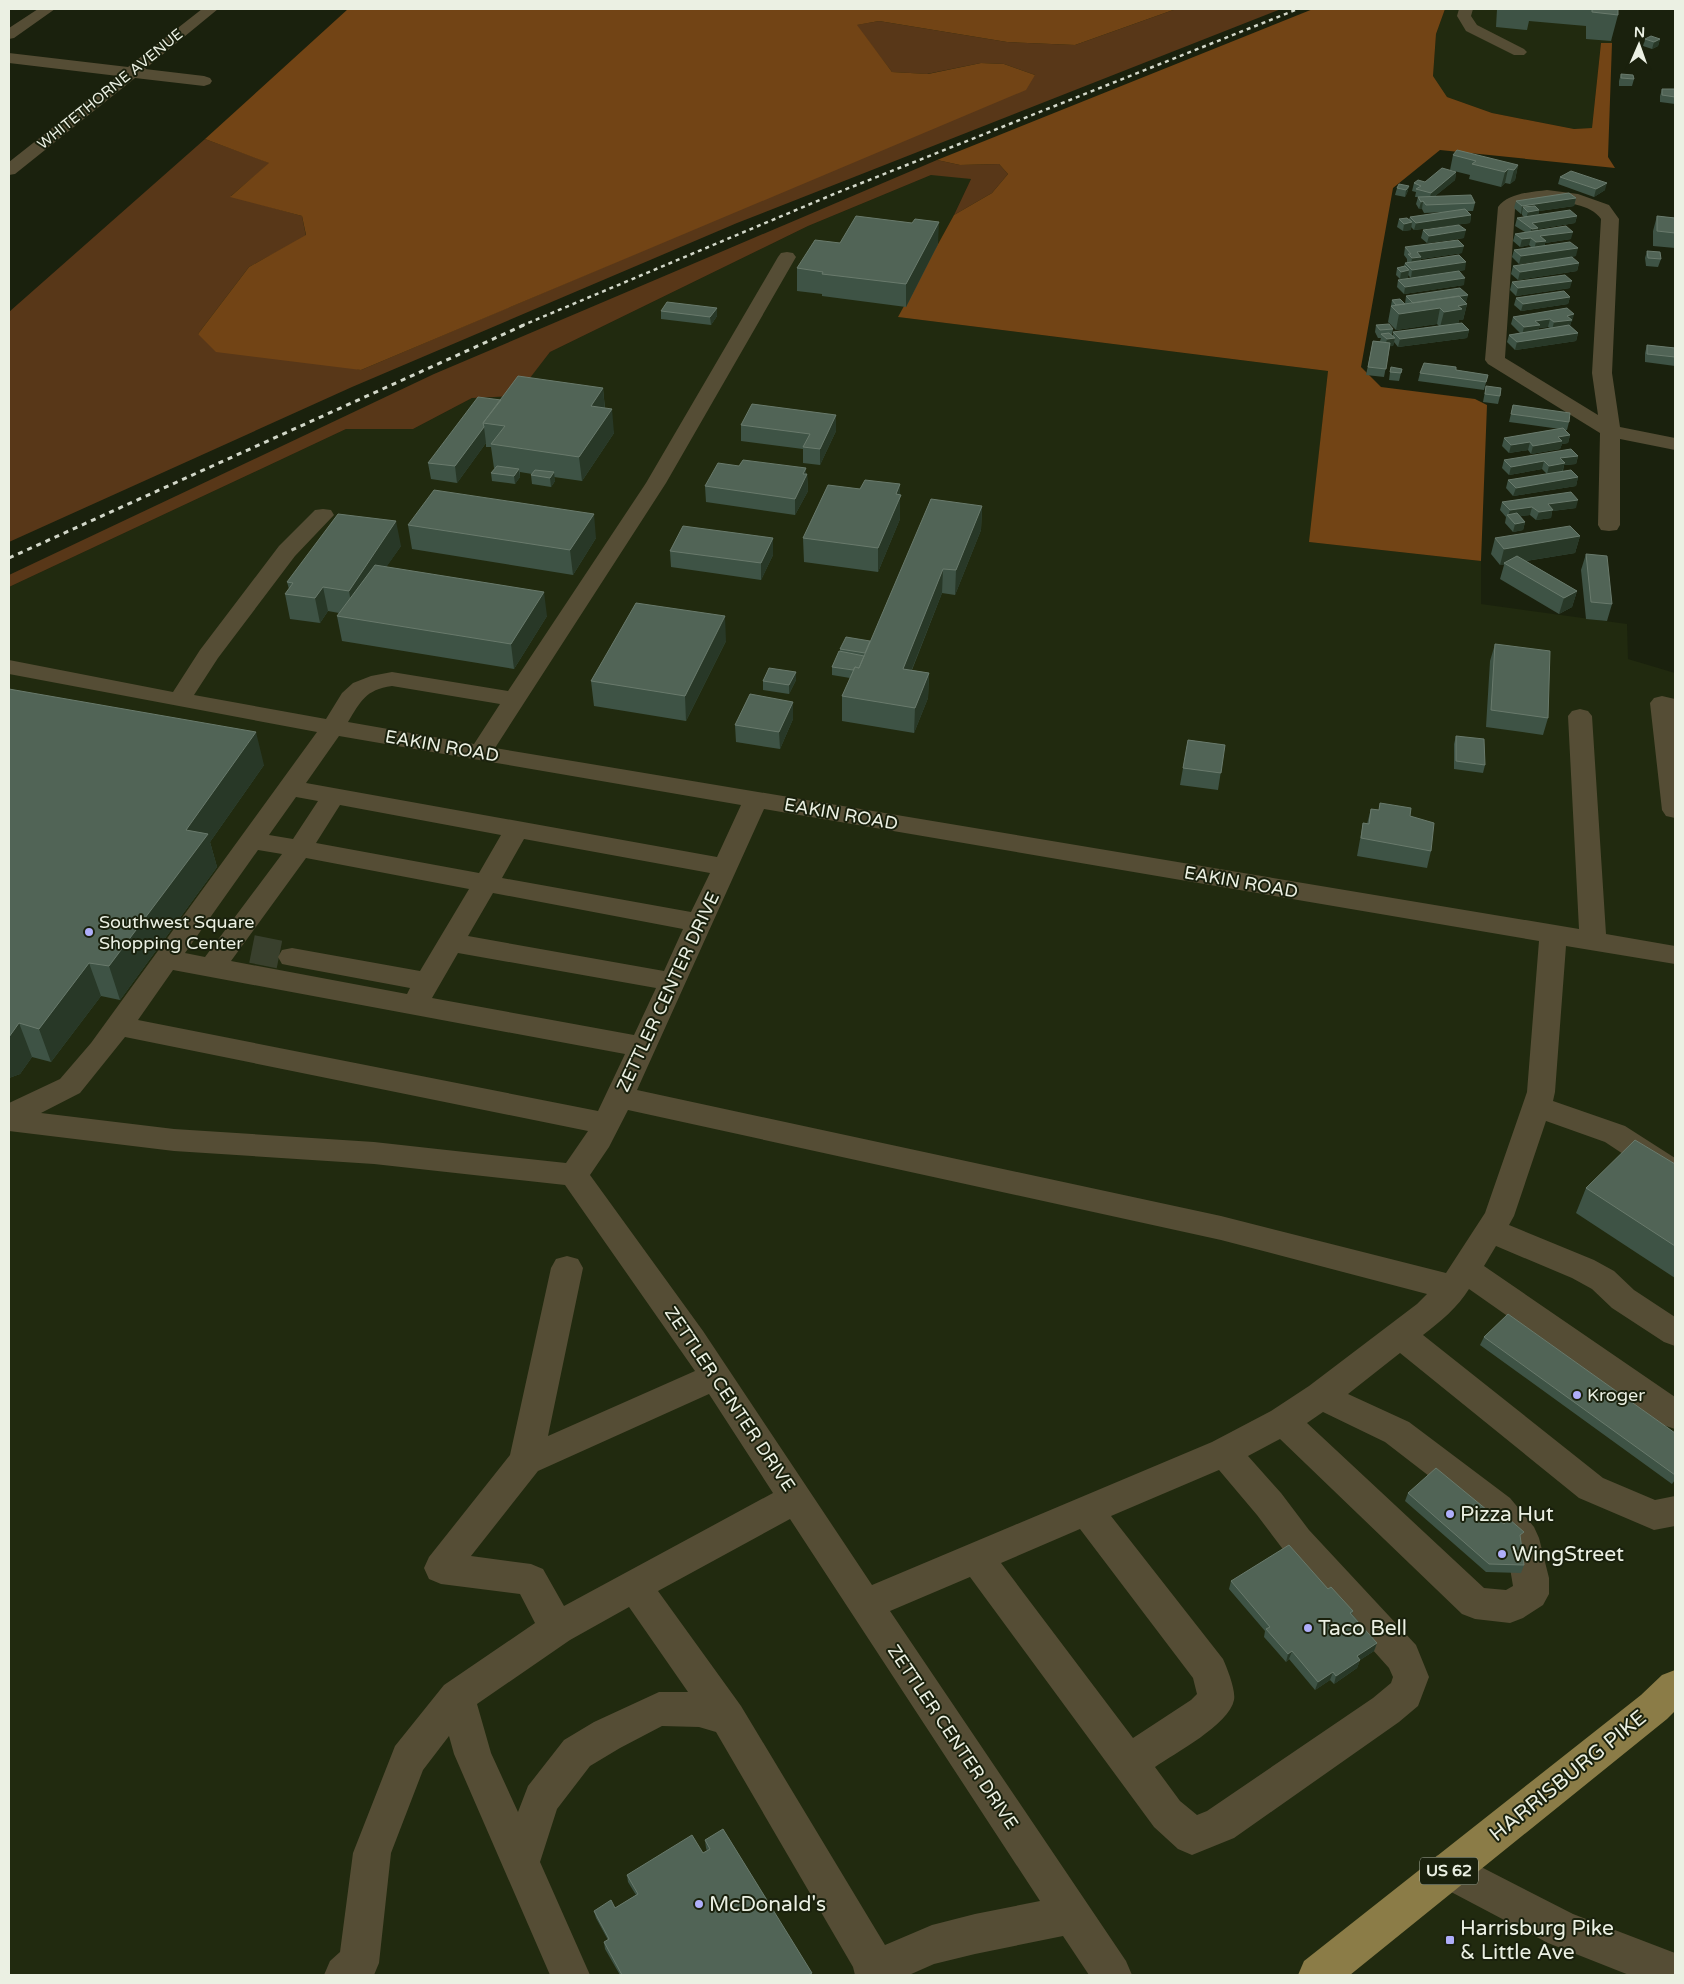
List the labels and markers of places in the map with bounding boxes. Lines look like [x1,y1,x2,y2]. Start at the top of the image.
place label: Southwest Square Shopping Center [99,911,254,954]
marker: Southwest Square Shopping Center [83,926,95,938]
place label: Kroger [1587,1384,1645,1406]
marker: Kroger [1571,1389,1583,1401]
place label: Pizza Hut [1460,1502,1554,1527]
marker: Pizza Hut [1444,1508,1456,1520]
place label: WingStreet [1512,1542,1624,1567]
marker: WingStreet [1496,1548,1508,1560]
place label: Taco Bell [1318,1616,1407,1641]
marker: Taco Bell [1302,1622,1314,1634]
place label: McDonald's [709,1892,826,1917]
marker: McDonald's [693,1898,705,1910]
place label: Harrisburg Pike & Little Ave [1460,1916,1614,1965]
marker: Harrisburg Pike & Little Ave [1444,1934,1456,1946]

